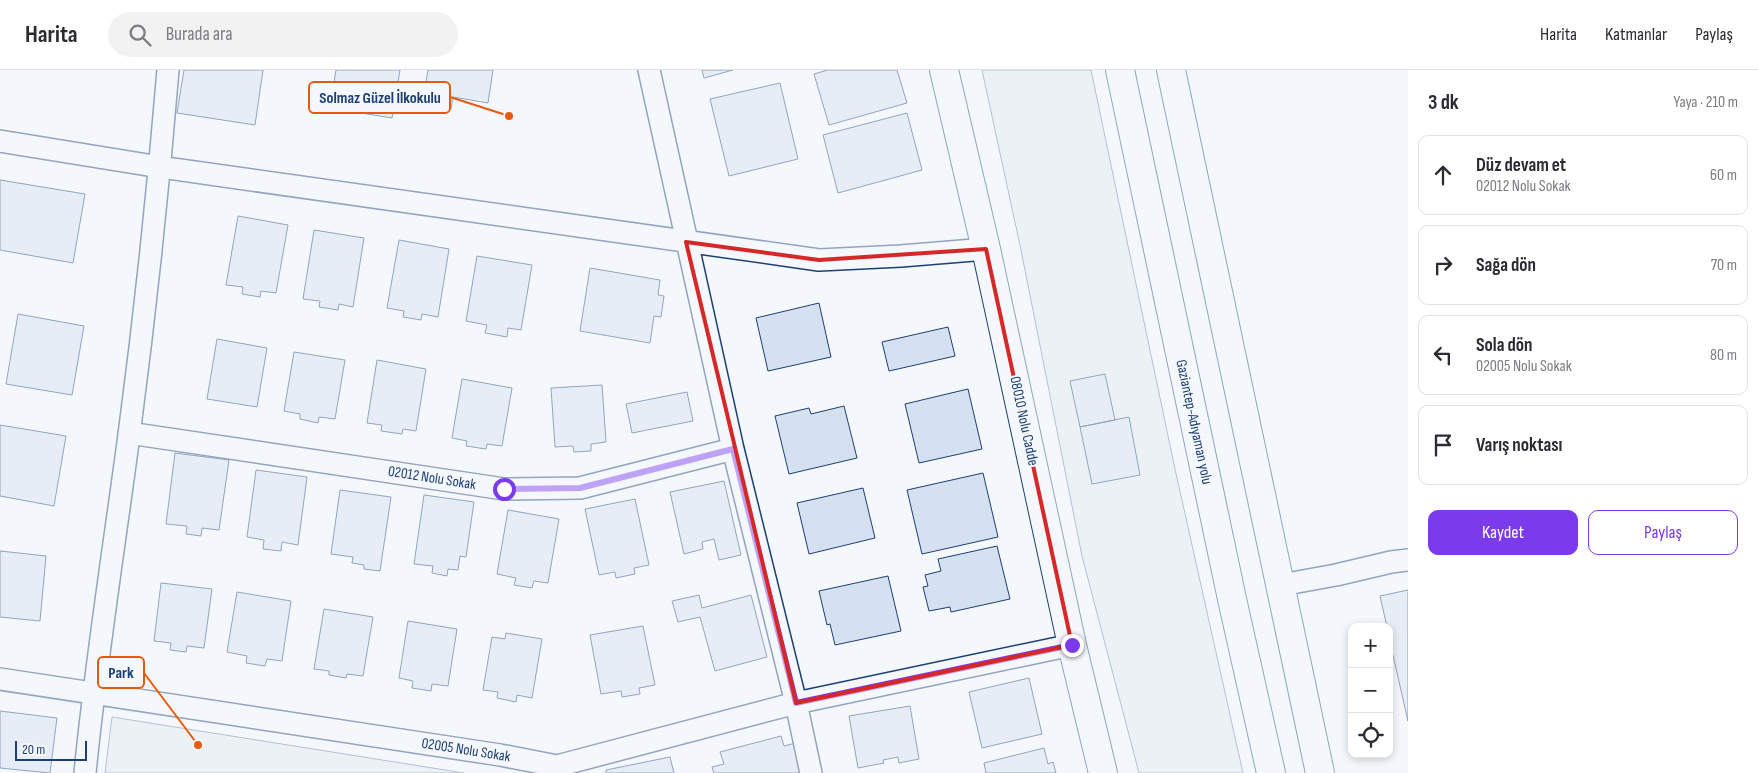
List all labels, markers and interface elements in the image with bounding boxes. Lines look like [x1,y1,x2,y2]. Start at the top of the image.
search box [108,12,458,57]
text: Harita [25,20,78,49]
icon: search [126,21,154,49]
text: Burada ara [166,23,233,46]
text: Harita [1540,24,1577,45]
text: Katmanlar [1605,24,1667,45]
text: Paylaş [1695,24,1733,45]
callout: Solmaz Güzel İlkokulu [309,82,450,113]
text: Solmaz Güzel İlkokulu [319,89,441,108]
text: 3 dk [1428,90,1459,115]
text: Yaya · 210 m [1673,93,1738,112]
text: Düz devam et [1476,154,1566,177]
icon: ahead [1429,161,1457,189]
text: 60 m [1710,166,1737,185]
text: 02012 Nolu Sokak [1476,177,1571,196]
icon: right [1429,251,1457,279]
text: Sağa dön [1476,254,1536,277]
text: 70 m [1711,256,1737,275]
text: Sola dön [1476,334,1532,357]
icon: left [1429,341,1457,369]
text: 80 m [1710,346,1737,365]
text: 02005 Nolu Sokak [1476,357,1572,376]
street label: Gaziantep-Adıyaman yolu [1171,358,1217,486]
street label: 08010 Nolu Cadde [1005,375,1043,467]
icon: arrive [1429,431,1457,459]
text: Varış noktası [1476,434,1562,457]
street label: 02012 Nolu Sokak [387,462,478,494]
route start [493,478,516,501]
button: Kaydet [1428,510,1578,555]
button: Paylaş [1588,510,1738,555]
map controls [1348,623,1393,758]
button: + [1348,623,1393,668]
route end [1061,634,1084,657]
callout: Park [98,657,144,688]
text: Park [108,664,134,683]
button: − [1348,668,1393,713]
button: locate [1348,713,1393,758]
street label: 02005 Nolu Sokak [420,734,512,766]
scale bar [15,738,88,761]
text: 20 m [22,741,45,758]

